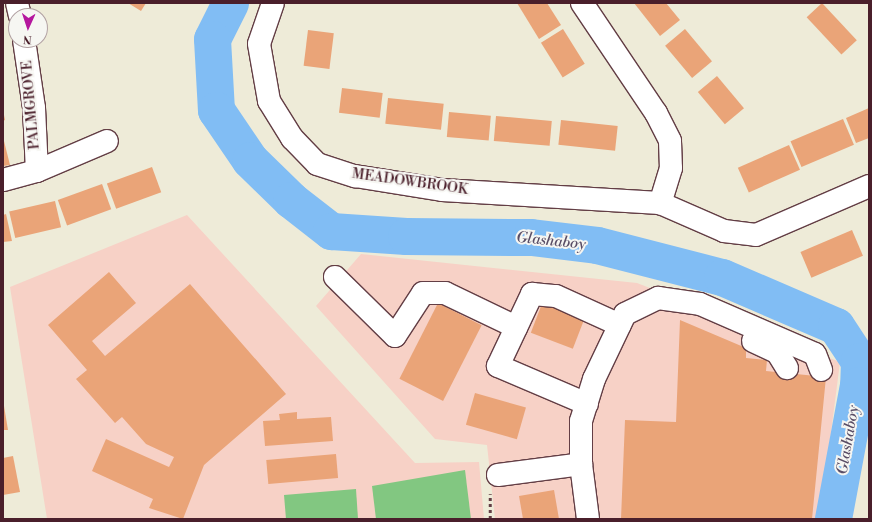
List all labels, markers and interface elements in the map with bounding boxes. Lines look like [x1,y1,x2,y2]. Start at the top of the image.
north arrow [8,8,48,48]
text: N [23,32,32,46]
street label: PALMGROVE [19,60,43,150]
street label: MEADOWBROOK [351,166,469,198]
water label: Glashaboy [515,228,587,254]
water label: Glashaboy [833,404,863,476]

